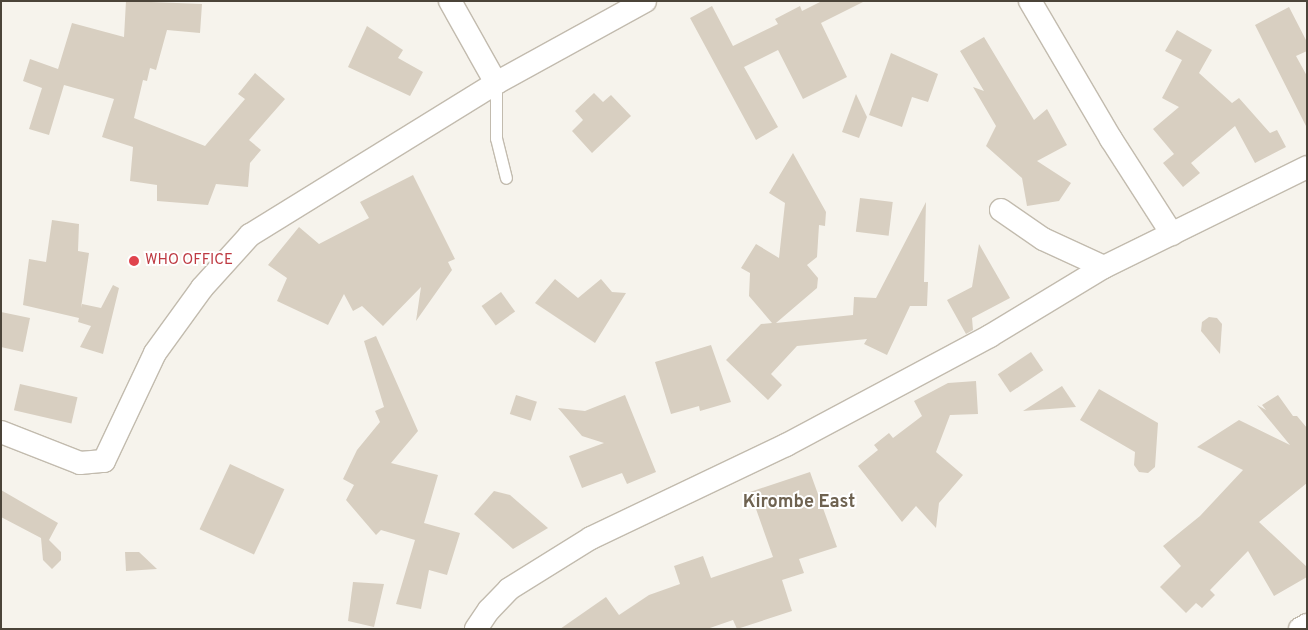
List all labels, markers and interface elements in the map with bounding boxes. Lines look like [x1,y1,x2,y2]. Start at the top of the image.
place label: WHO OFFICE [145,252,233,270]
marker: WHO OFFICE [127,254,141,268]
district label: Kirombe East [743,492,855,514]

